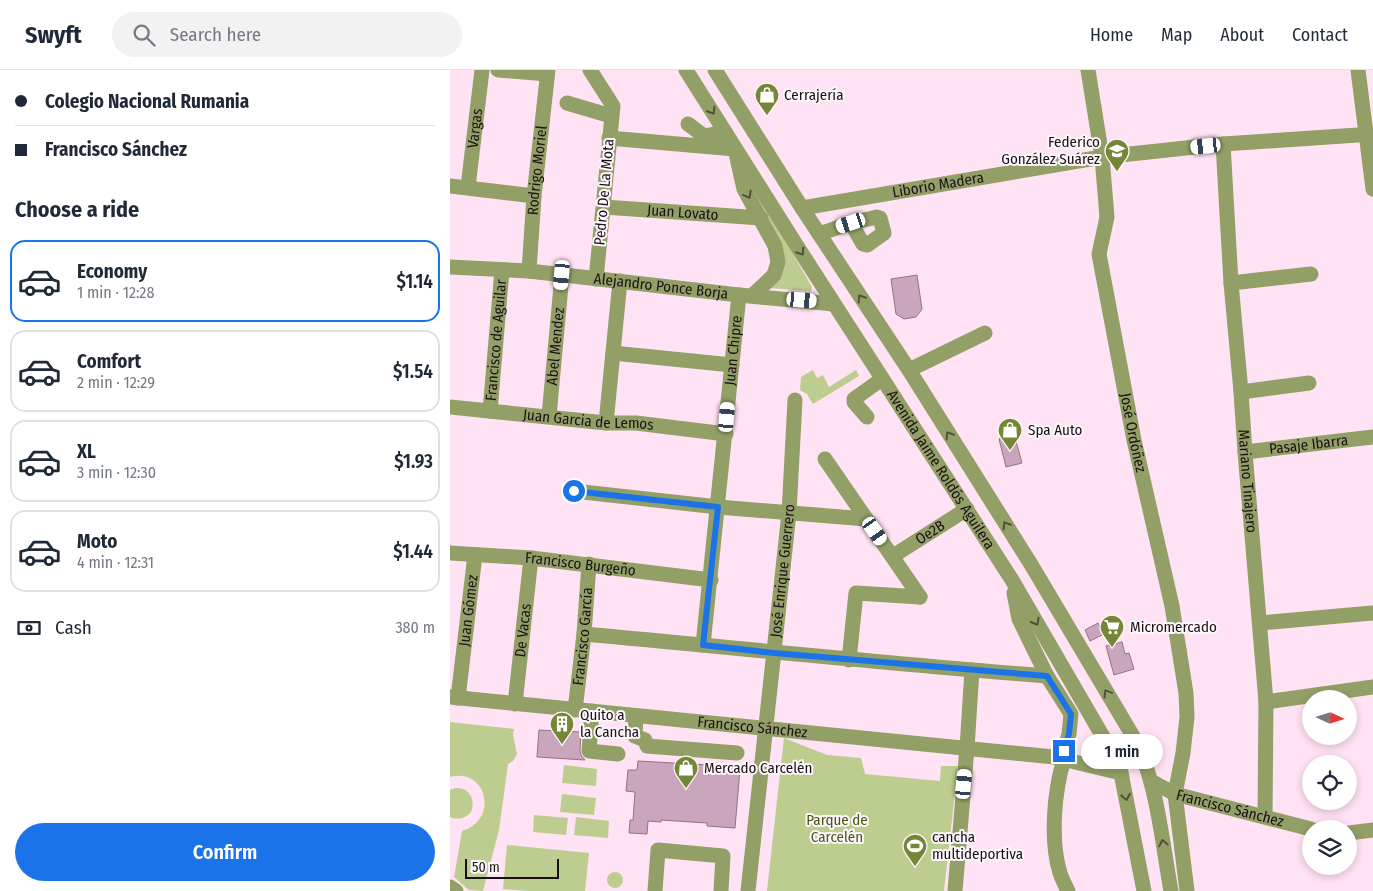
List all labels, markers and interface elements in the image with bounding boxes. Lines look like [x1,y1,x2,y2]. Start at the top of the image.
search box [112,12,462,57]
text: Swyft [25,21,82,49]
icon: search [130,21,158,49]
text: Search here [170,23,261,46]
text: Home [1090,24,1133,46]
text: Map [1161,24,1192,46]
text: About [1220,24,1264,46]
text: Contact [1292,24,1348,46]
shop icon: Cerrajería [754,82,780,116]
place label: Cerrajería [784,86,844,104]
text: Colegio Nacional Rumania [45,90,249,113]
one-way arrow [706,106,715,115]
street label: Vargas [464,108,486,149]
street label: Rodrigo Moriel [524,125,551,216]
place label: Federico González Suárez [1001,133,1100,168]
car [1190,137,1221,155]
text: Francisco Sánchez [45,138,187,161]
street label: Pedro De La Mota [590,138,618,246]
school or university icon: Federico González Suárez [1104,138,1130,172]
street label: Liborio Madera [891,168,985,201]
one-way arrow [741,190,751,199]
text: Choose a ride [15,196,139,223]
street label: Juan Lovato [647,201,719,224]
car [834,211,867,235]
one-way arrow [794,247,804,256]
icon: car [17,259,62,304]
car [553,259,570,291]
text: Economy [77,260,147,283]
street label: Alejandro Ponce Borja [593,269,729,303]
text: $1.14 [396,270,433,293]
street label: Francisco de Aguilar [482,278,510,402]
text: 1 min · 12:28 [77,283,154,302]
car [786,291,817,309]
one-way arrow [858,294,867,304]
street label: Abel Mendez [543,307,568,386]
street label: Juan Chipre [721,315,746,386]
icon: car [17,349,62,394]
text: Comfort [77,350,141,373]
text: $1.54 [393,360,433,383]
text: 2 min · 12:29 [77,373,155,392]
street label: Avenida Jaime Roldós Aguilera [883,387,999,553]
street label: José Ordóñez [1116,391,1150,474]
car [718,401,735,433]
street label: Juan Garcia de Lemos [522,406,655,434]
shop icon: Spa Auto [997,417,1023,451]
place label: Spa Auto [1028,421,1083,439]
street label: Mariano Tinajero [1235,429,1261,534]
one-way arrow [946,431,956,440]
street label: Pasaje Ibarra [1268,431,1349,458]
icon: car [17,439,62,484]
text: XL [77,440,96,463]
text: $1.93 [394,450,433,473]
text: 3 min · 12:30 [77,463,156,482]
route start [563,480,585,502]
street label: José Enrique Guerrero [767,504,798,639]
car [860,514,889,548]
street label: Oe2B [912,516,948,548]
one-way arrow [1003,521,1012,530]
icon: car [17,529,62,574]
text: Moto [77,530,117,553]
text: $1.44 [393,540,433,563]
street label: Francisco Burgeño [525,549,637,580]
text: 4 min · 12:31 [77,553,154,572]
street label: Juan Gómez [455,574,482,647]
street label: Francisco García [569,587,596,687]
street label: De Vacas [511,603,535,658]
icon: cash [15,614,43,642]
supermarket icon: Micromercado [1099,614,1125,648]
text: Cash [55,616,92,639]
one-way arrow [1030,617,1040,626]
text: 380 m [395,618,435,637]
place label: Micromercado [1130,618,1217,636]
one-way arrow [1103,689,1113,698]
north arrow [1302,690,1358,745]
map controls [1302,690,1357,875]
place label: Quito a la Cancha [580,706,639,741]
building icon: Quito a la Cancha [549,711,575,745]
street label: Francisco Sánchez [697,713,808,741]
callout: 1 min [1082,734,1164,768]
route end [1053,740,1075,762]
text: 1 min [1105,742,1139,761]
shop icon: Mercado Carcelén [673,755,699,789]
button: locate [1302,755,1357,810]
place label: Mercado Carcelén [704,759,812,777]
car [955,768,972,800]
street label: Francisco Sánchez [1174,786,1286,831]
one-way arrow [1120,793,1130,802]
park label: Parque de Carcelén [806,811,868,846]
button: layers [1302,820,1357,875]
button: Confirm [15,823,435,881]
place label: cancha multideportiva [932,828,1023,863]
sports icon: cancha multideportiva [902,833,928,867]
one-way arrow [1158,839,1168,847]
scale bar [465,856,559,879]
text: 50 m [472,859,500,876]

